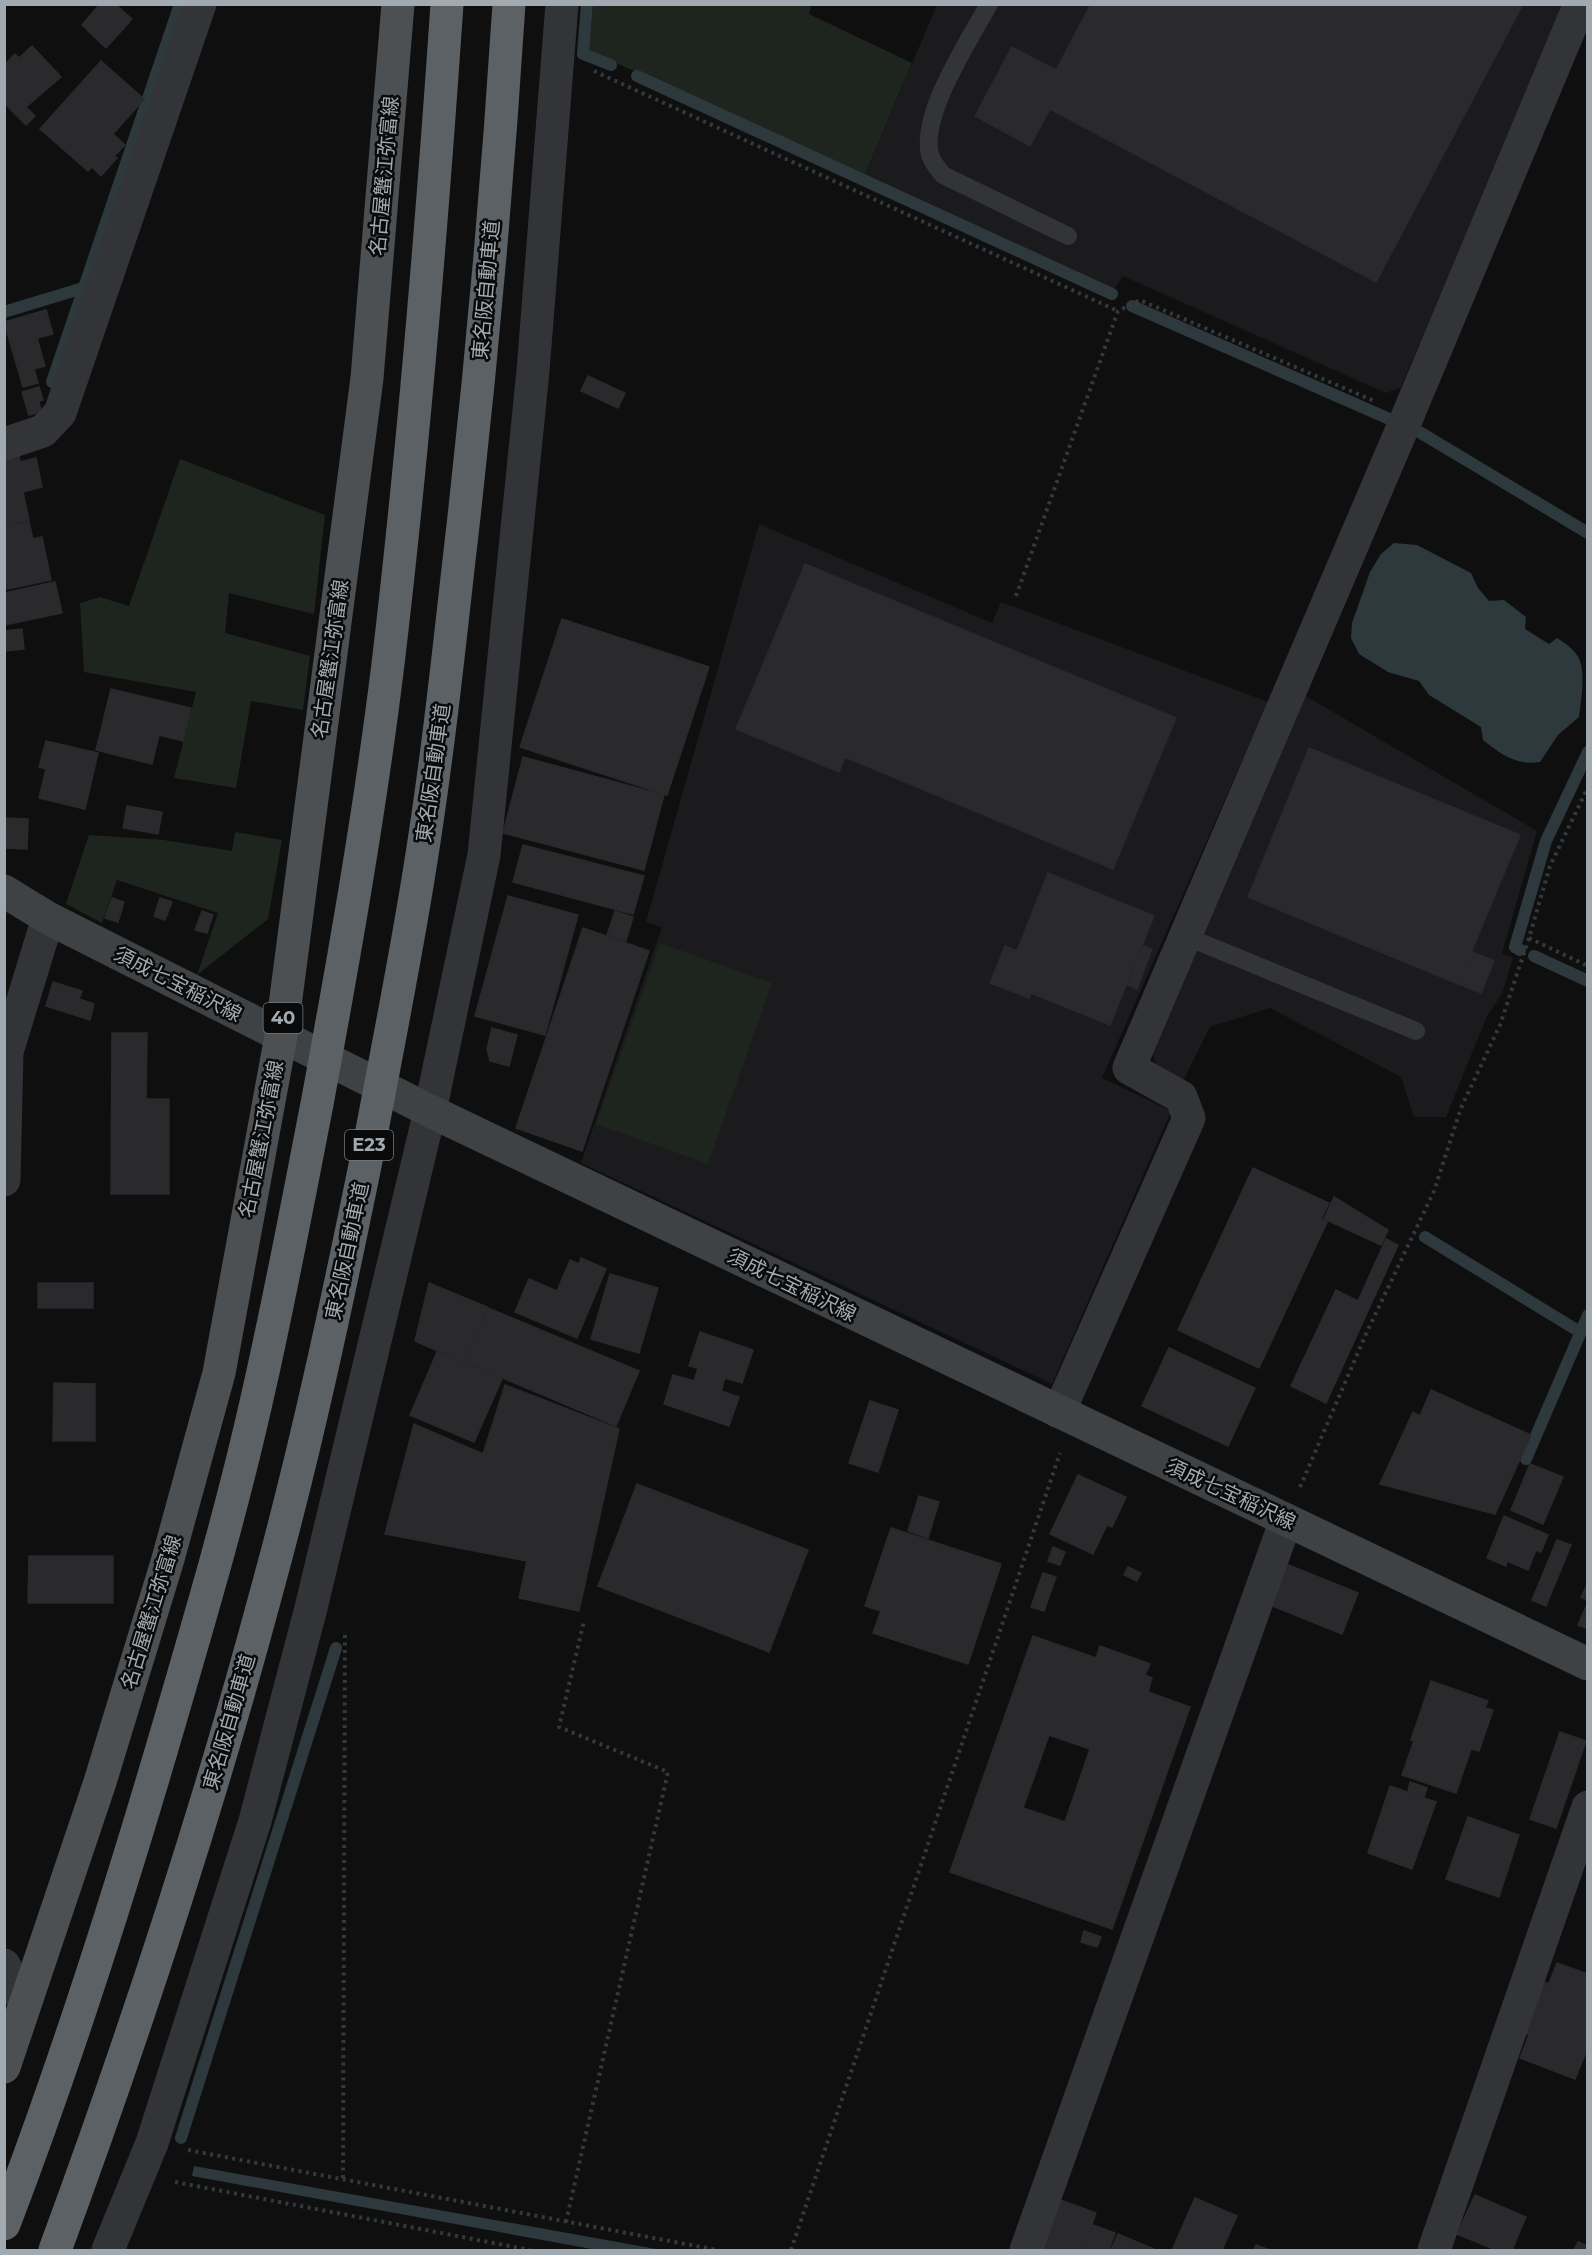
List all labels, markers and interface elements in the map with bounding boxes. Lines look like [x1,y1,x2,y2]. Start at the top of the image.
street label: 名古屋蟹江弥富線 [365,95,403,257]
street label: 東名阪自動車道 [468,219,504,361]
street label: 名古屋蟹江弥富線 [307,578,353,740]
street label: 東名阪自動車道 [411,702,455,844]
street label: 須成七宝稲沢線 [110,942,246,1026]
road number: 40 [264,1003,302,1033]
street label: 名古屋蟹江弥富線 [234,1058,288,1220]
road number: E23 [345,1130,393,1160]
street label: 東名阪自動車道 [321,1180,373,1322]
street label: 須成七宝稲沢線 [724,1244,860,1326]
street label: 須成七宝稲沢線 [1162,1454,1300,1534]
street label: 名古屋蟹江弥富線 [116,1532,186,1692]
street label: 東名阪自動車道 [198,1651,260,1793]

